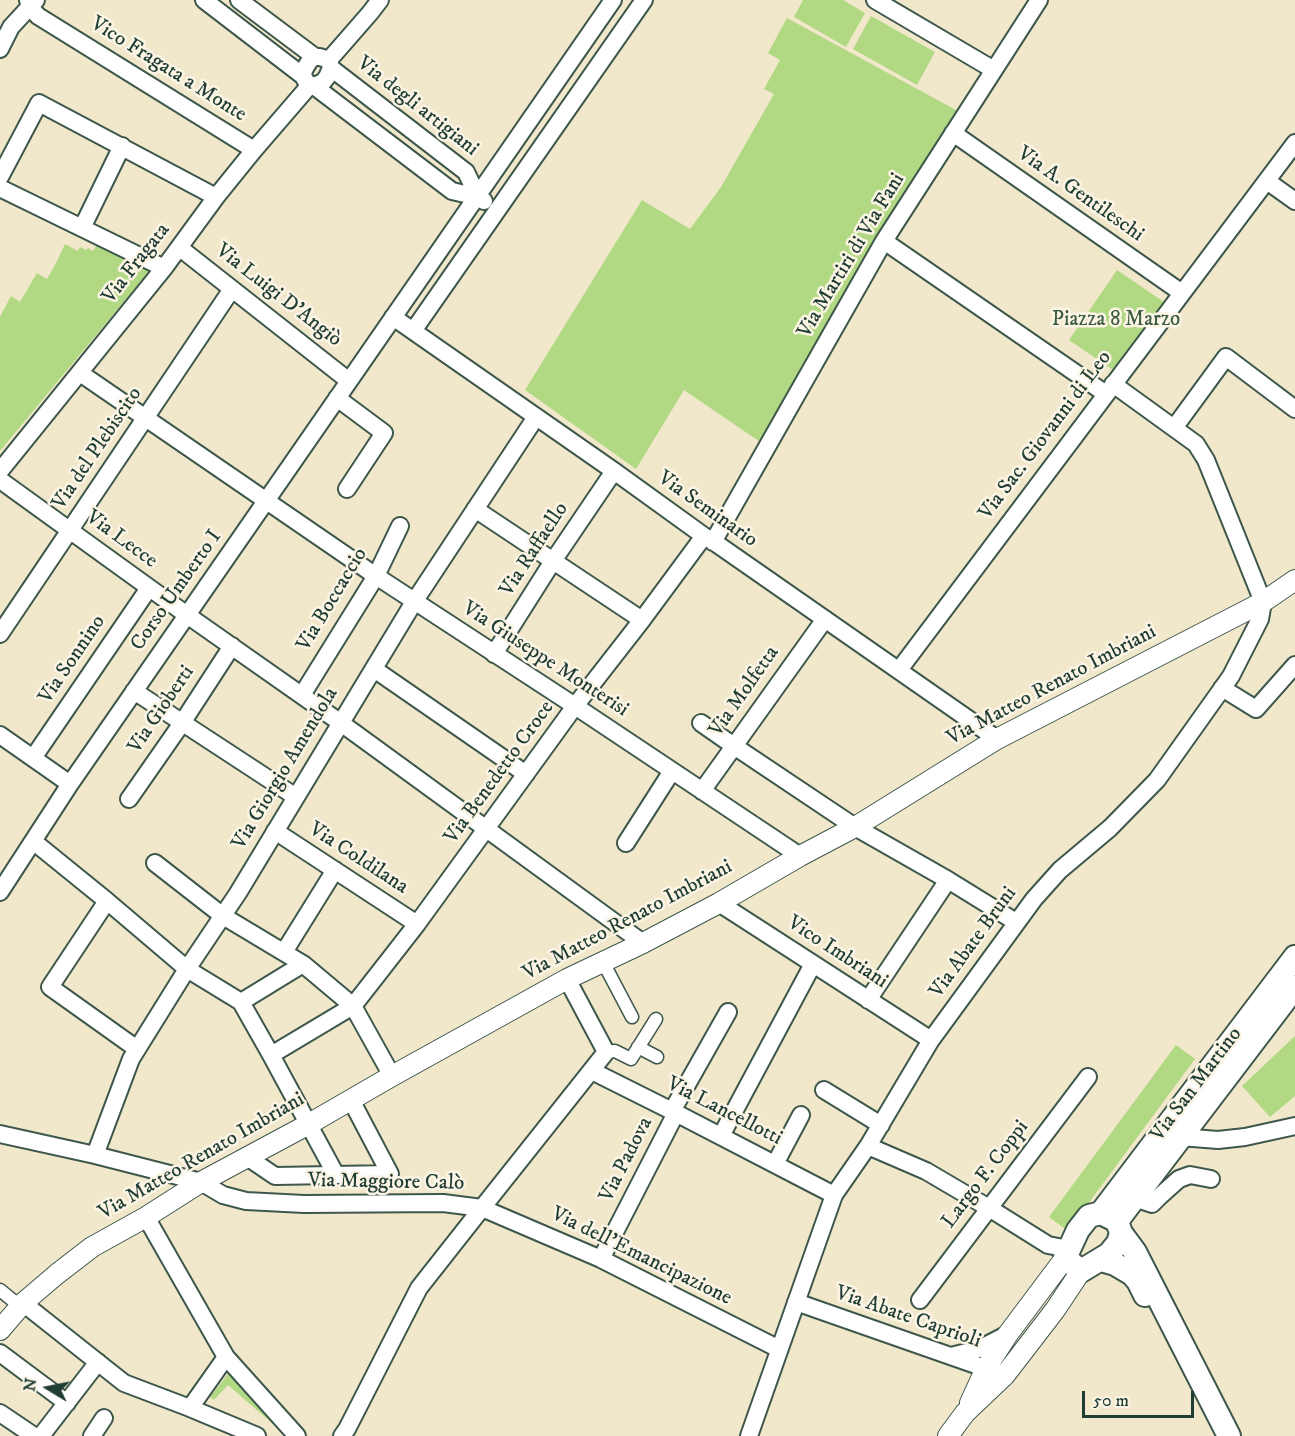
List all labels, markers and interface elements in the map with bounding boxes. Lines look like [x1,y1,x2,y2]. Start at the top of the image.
street label: Vico Fragata a Monte [85,12,251,128]
street label: Via degli artigiani [351,52,483,162]
street label: Via A. Gentileschi [1012,142,1148,248]
street label: Via Martiri di Via Fani [793,169,911,343]
street label: Via Fragata [98,219,176,309]
street label: Via Luigi D'Angiò [210,239,346,353]
park label: Piazza 8 Marzo [1052,308,1180,334]
street label: Via Sac. Giovanni di Leo [974,346,1118,526]
street label: Via del Plebiscito [48,383,148,515]
street label: Via Seminario [652,466,762,554]
street label: Via Raffaello [495,498,575,602]
street label: Via Lecce [80,506,162,574]
street label: Corso Umberto I [126,526,228,656]
street label: Via Boccaccio [292,544,374,656]
street label: Via Giuseppe Monterisi [457,597,633,723]
street label: Via Sonnino [34,611,112,709]
street label: Via Matteo Renato Imbriani [943,620,1161,752]
street label: Via Molfetta [705,642,785,742]
street label: Via Gioberti [123,661,201,759]
street label: Via Giorgio Amendola [228,683,344,855]
street label: Via Benedetto Croce [440,697,560,849]
street label: Via Coldilana [304,818,412,900]
street label: Via Matteo Renato Imbriani [519,855,737,987]
street label: Via Abate Bruni [925,882,1023,1004]
street label: Vico Imbriani [782,911,892,995]
street label: Via San Martino [1146,1023,1248,1147]
street label: Via Lancellotti [662,1072,786,1152]
street label: Via Matteo Renato Imbriani [95,1088,309,1226]
street label: Via Padova [595,1113,659,1207]
street label: Largo F. Coppi [937,1116,1035,1234]
street label: Via Maggiore Calò [308,1169,464,1197]
street label: Via dell'Emancipazione [547,1202,735,1312]
street label: Via Abate Caprioli [832,1281,984,1355]
north arrow [18,1358,78,1418]
text: N [19,1377,41,1393]
scale bar [1085,1379,1198,1417]
text: 50 m [1093,1390,1129,1412]

